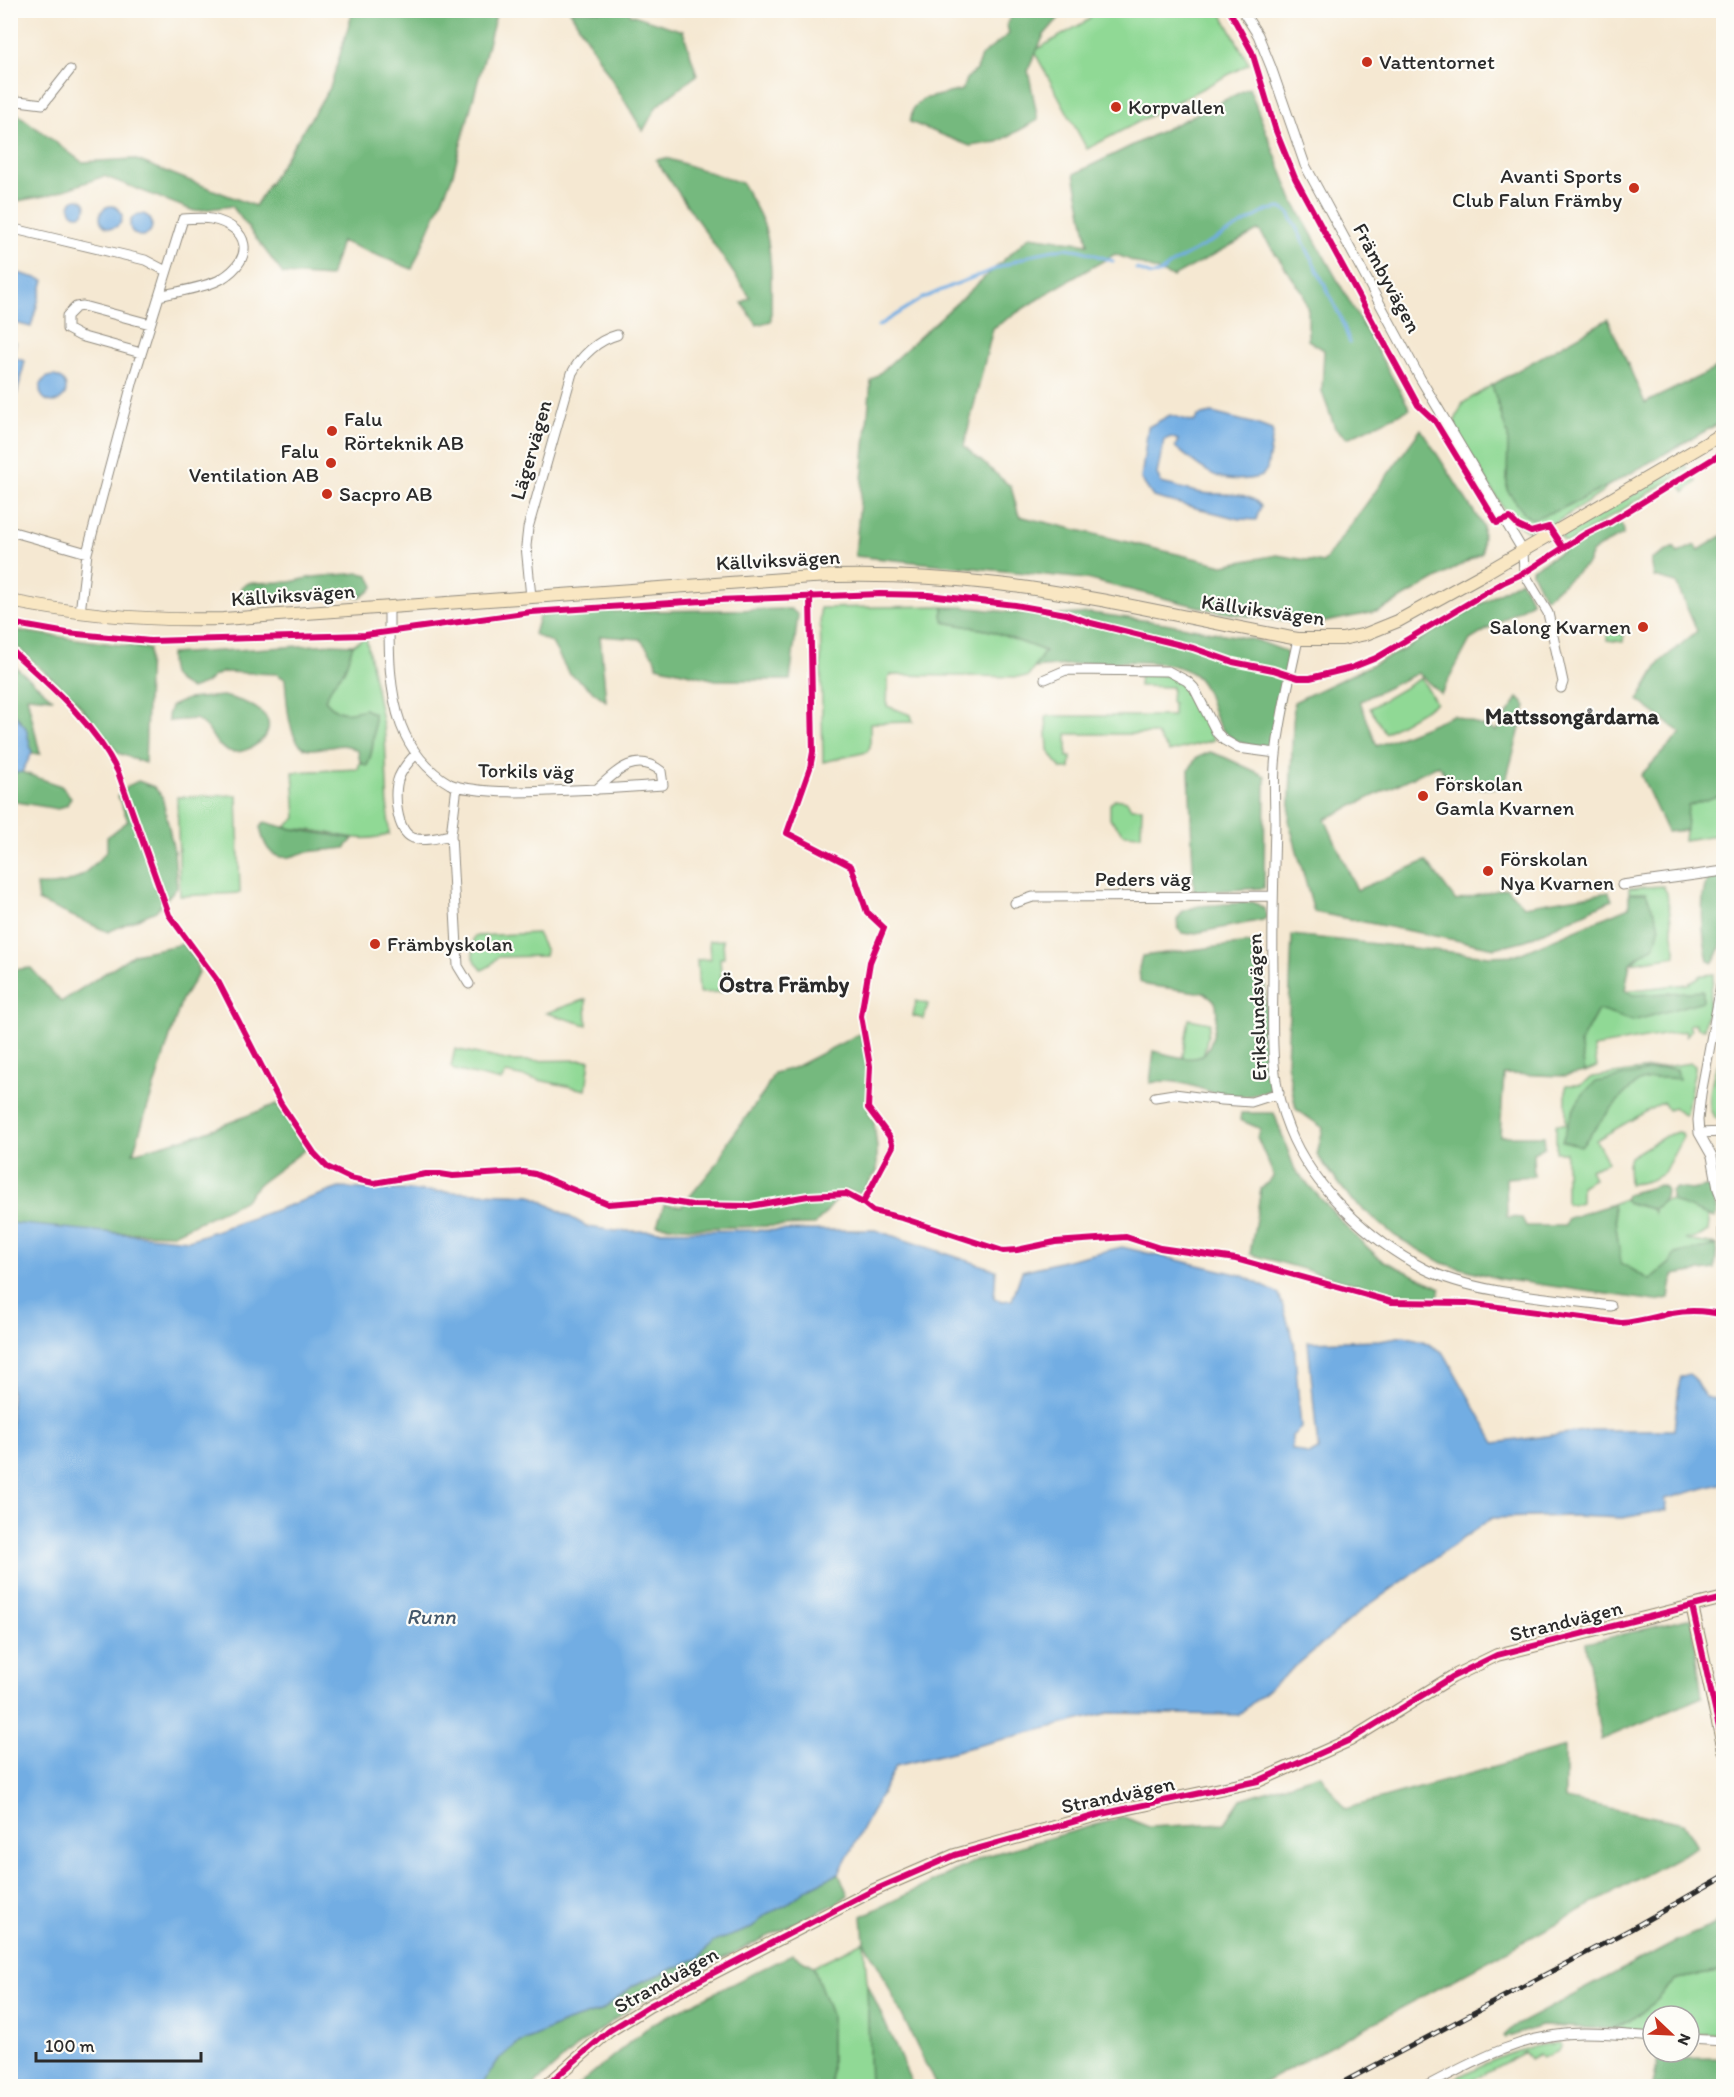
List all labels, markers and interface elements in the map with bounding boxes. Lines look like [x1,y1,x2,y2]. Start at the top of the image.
place label: Vattentornet [1379,49,1495,74]
marker: Vattentornet [1360,55,1374,69]
place label: Korpvallen [1128,94,1225,119]
marker: Korpvallen [1109,100,1123,114]
place label: Avanti Sports Club Falun Främby [1452,163,1622,212]
marker: Avanti Sports Club Falun Främby [1627,181,1641,195]
street label: Främbyvägen [1348,219,1427,337]
street label: Lägervägen [504,397,557,503]
place label: Falu Rörteknik AB [344,406,464,455]
marker: Falu Rörteknik AB [325,424,339,438]
place label: Falu Ventilation AB [189,438,319,487]
marker: Falu Ventilation AB [324,456,338,470]
place label: Sacpro AB [339,481,433,506]
marker: Sacpro AB [320,487,334,501]
street label: Källviksvägen [715,544,841,575]
street label: Källviksvägen [230,578,356,611]
street label: Källviksvägen [1200,588,1326,631]
place label: Salong Kvarnen [1490,614,1631,639]
marker: Salong Kvarnen [1636,620,1650,634]
district label: Mattssongårdarna [1485,703,1660,730]
street label: Torkils väg [478,757,575,784]
place label: Förskolan Gamla Kvarnen [1435,771,1574,820]
marker: Förskolan Gamla Kvarnen [1416,789,1430,803]
place label: Förskolan Nya Kvarnen [1500,846,1614,895]
marker: Förskolan Nya Kvarnen [1481,864,1495,878]
street label: Peders väg [1095,866,1191,891]
place label: Främbyskolan [387,931,513,956]
street label: Erikslundsvägen [1241,932,1272,1081]
marker: Främbyskolan [368,937,382,951]
district label: Östra Främby [719,971,850,998]
street label: Strandvägen [1507,1594,1625,1647]
water label: Runn [406,1603,456,1630]
street label: Strandvägen [1059,1770,1177,1819]
street label: Strandvägen [609,1941,722,2018]
north arrow [1641,2004,1701,2064]
scale bar [36,2025,201,2063]
text: N [1673,2031,1695,2048]
text: 100 m [45,2035,95,2057]

